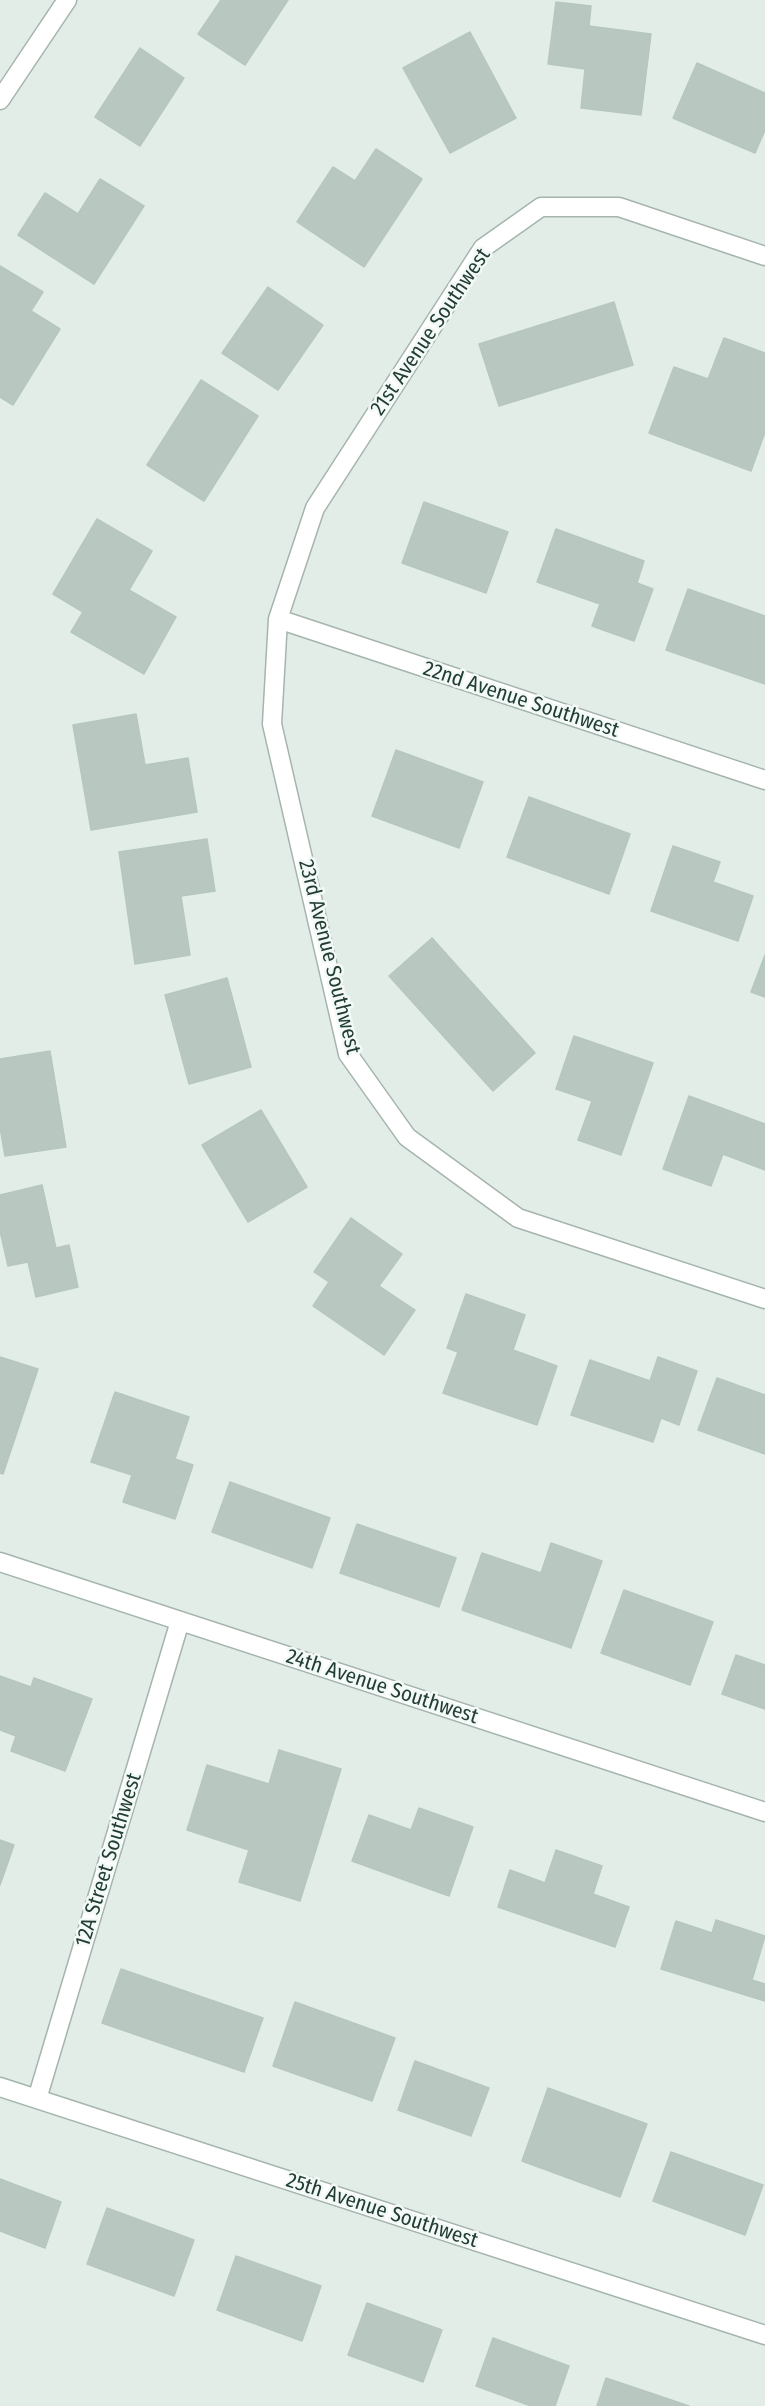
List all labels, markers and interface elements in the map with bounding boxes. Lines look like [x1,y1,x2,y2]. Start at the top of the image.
street label: 21st Avenue Southwest [366,244,496,420]
street label: 22nd Avenue Southwest [420,656,622,744]
street label: 23rd Avenue Southwest [293,857,365,1057]
street label: 24th Avenue Southwest [283,1644,481,1730]
street label: 12A Street Southwest [71,1770,147,1950]
street label: 25th Avenue Southwest [283,2168,481,2254]

